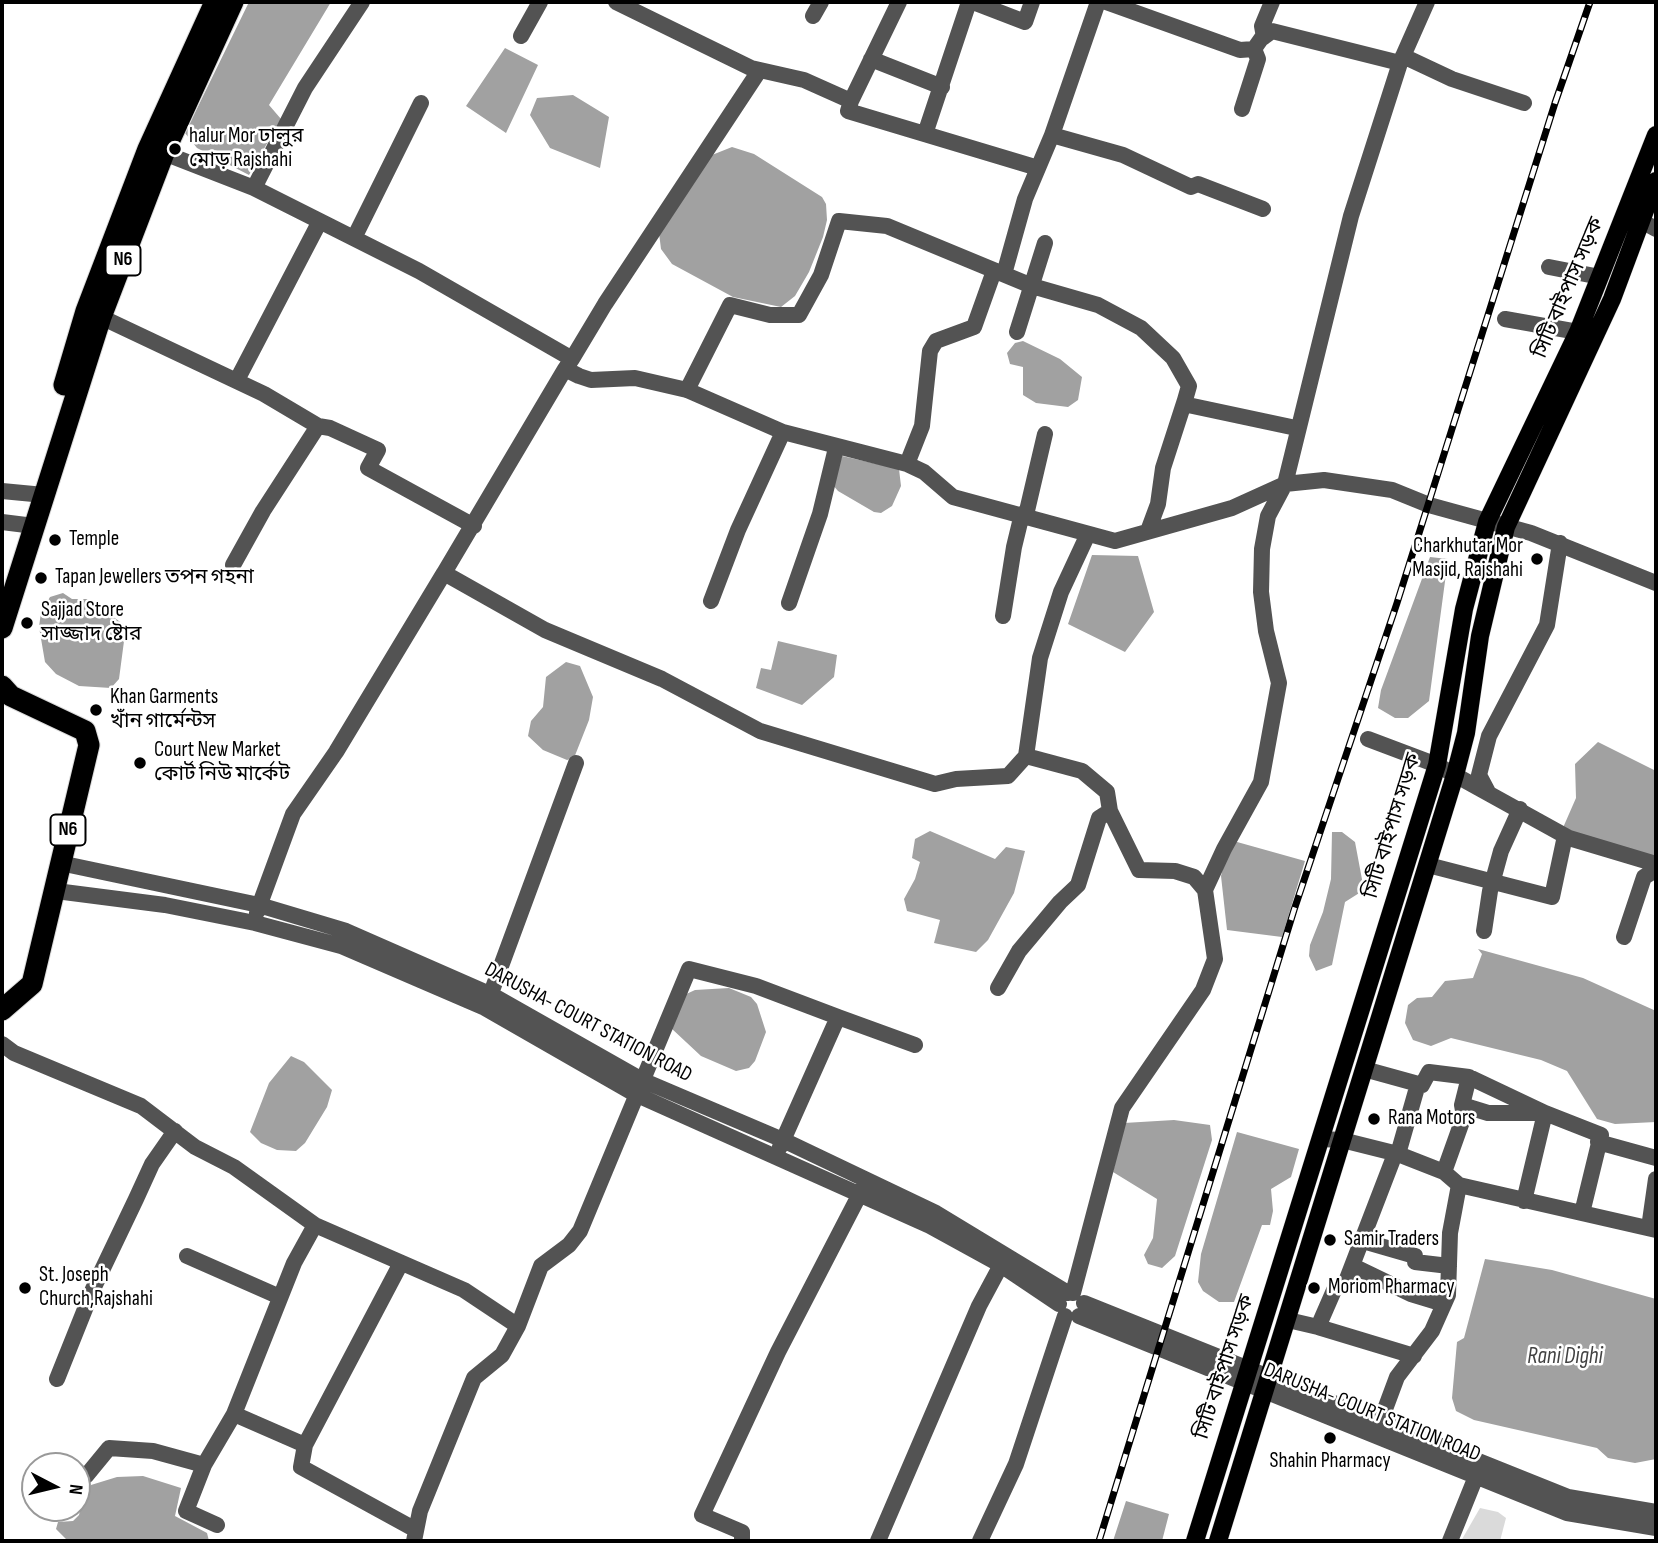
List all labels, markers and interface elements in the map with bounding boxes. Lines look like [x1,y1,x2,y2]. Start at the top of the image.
place label: halur Mor ঢালুর মোড় Rajshahi [189,124,304,174]
marker: halur Mor ঢালুর মোড় Rajshahi [167,141,183,157]
street label: সিটি বাইপাস সড়ক [1528,214,1610,362]
road number: N6 [106,244,140,276]
place label: Temple [69,527,119,553]
marker: Temple [47,532,63,548]
place label: Charkhutar Mor Masjid, Rajshahi [1412,534,1523,584]
marker: Charkhutar Mor Masjid, Rajshahi [1529,551,1545,567]
place label: Tapan Jewellers তপন গহনা [55,565,254,591]
marker: Tapan Jewellers তপন গহনা [33,570,49,586]
place label: Sajjad Store সাজ্জাদ ষ্টোর [41,598,142,648]
marker: Sajjad Store সাজ্জাদ ষ্টোর [19,615,35,631]
place label: Khan Garments খাঁন গার্মেন্টস [110,685,218,735]
marker: Khan Garments খাঁন গার্মেন্টস [88,702,104,718]
place label: Court New Market কোর্ট নিউ মার্কেট [154,738,290,788]
street label: সিটি বাইপাস সড়ক [1359,750,1427,902]
marker: Court New Market কোর্ট নিউ মার্কেট [132,755,148,771]
road number: N6 [50,814,86,846]
street label: DARUSHA- COURT STATION ROAD [480,958,696,1088]
place label: Rana Motors [1388,1106,1475,1132]
marker: Rana Motors [1366,1111,1382,1127]
place label: Samir Traders [1344,1227,1439,1253]
marker: Samir Traders [1322,1232,1338,1248]
place label: St. Joseph Church,Rajshahi [39,1263,153,1313]
place label: Moriom Pharmacy [1328,1275,1455,1301]
marker: St. Joseph Church,Rajshahi [17,1280,33,1296]
marker: Moriom Pharmacy [1306,1280,1322,1296]
street label: সিটি বাইপাস সড়ক [1190,1292,1260,1442]
water label: Rani Dighi [1527,1343,1603,1371]
street label: DARUSHA- COURT STATION ROAD [1260,1358,1484,1468]
marker: Shahin Pharmacy [1322,1430,1338,1446]
place label: Shahin Pharmacy [1269,1449,1391,1475]
north arrow [21,1452,91,1522]
text: N [63,1483,87,1496]

